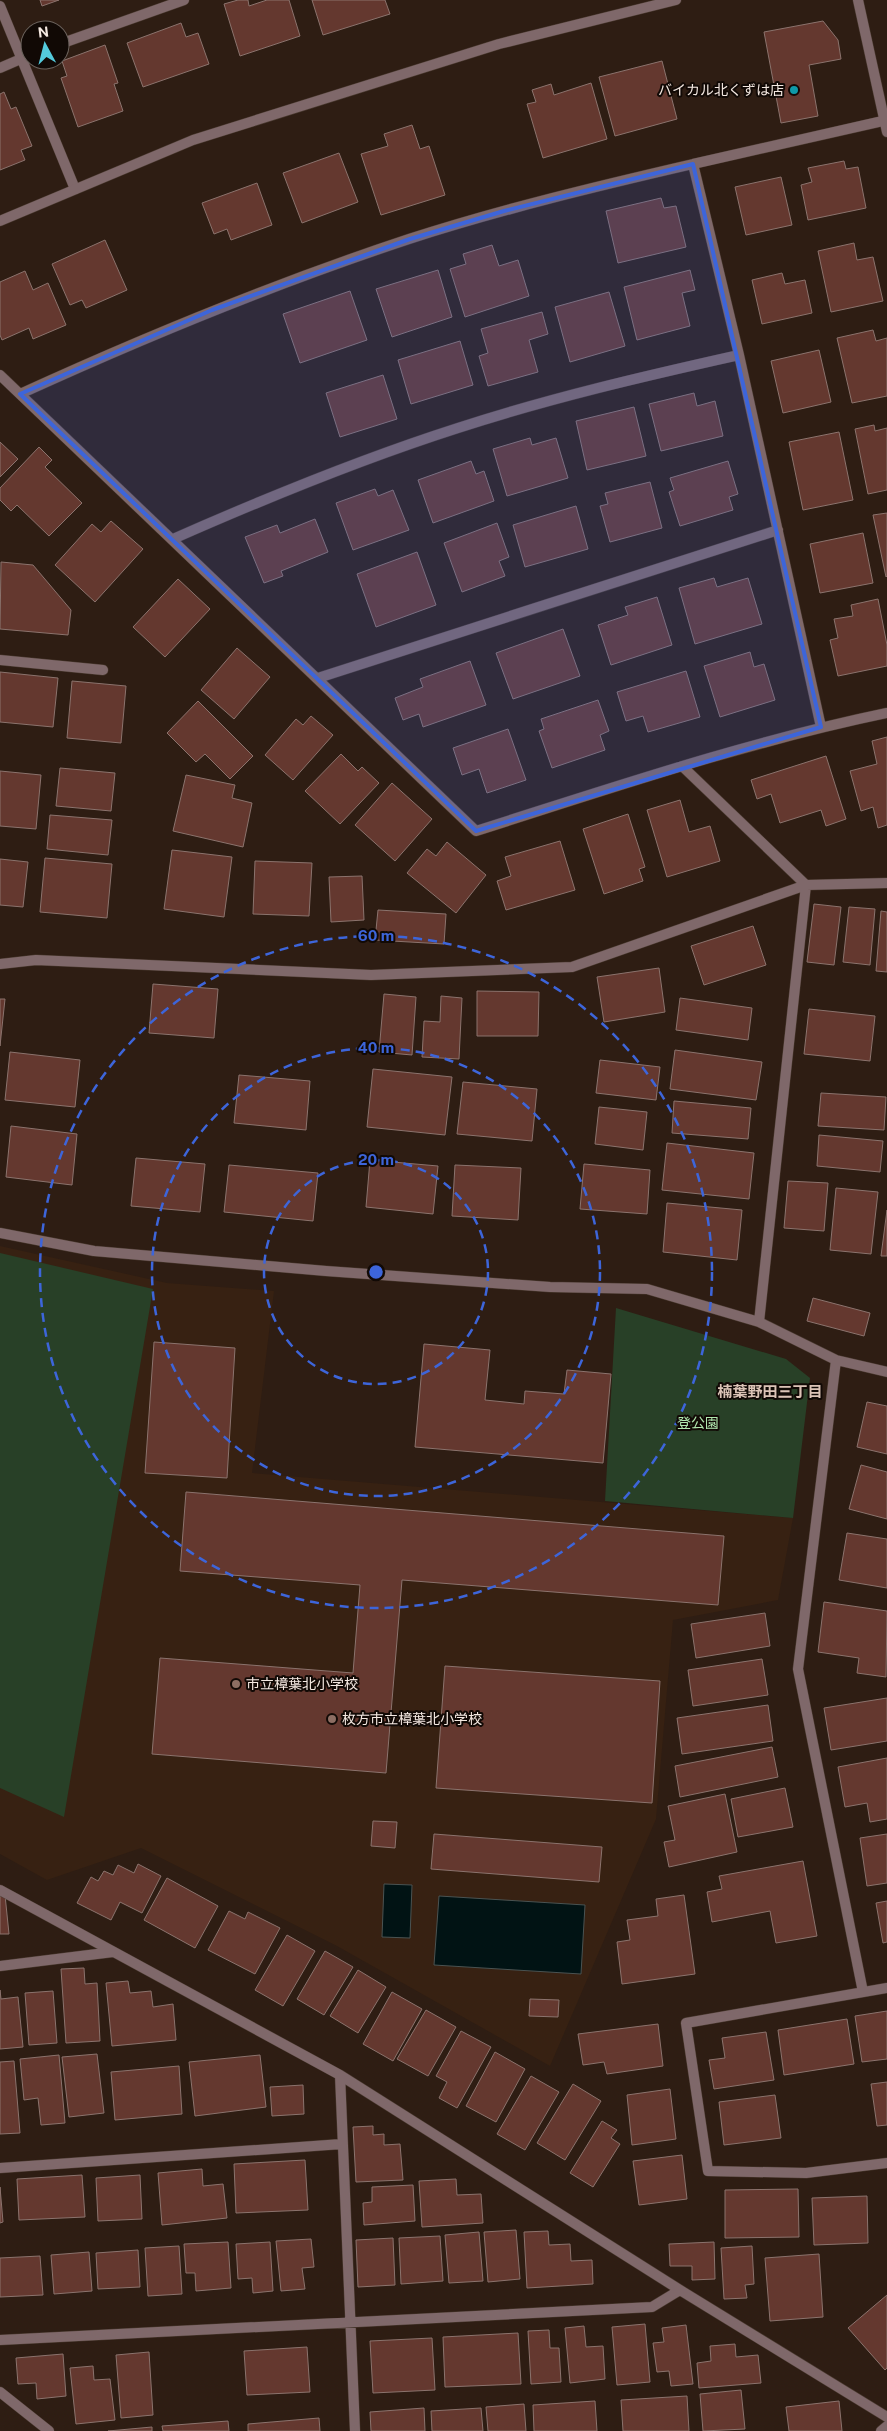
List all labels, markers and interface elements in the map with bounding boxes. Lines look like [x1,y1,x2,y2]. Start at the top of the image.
north arrow [20,20,70,70]
text: N [37,23,50,41]
place label: バイカル北くずは店 [658,82,784,98]
marker: バイカル北くずは店 [788,84,800,96]
text: 60 m [358,927,394,944]
text: 40 m [358,1039,394,1056]
text: 20 m [358,1151,394,1168]
centre of rings [367,1263,385,1281]
district label: 楠葉野田三丁目 [717,1383,823,1400]
park label: 登公園 [677,1415,719,1431]
place label: 市立樟葉北小学校 [246,1676,358,1692]
marker: 市立樟葉北小学校 [230,1678,242,1690]
place label: 枚方市立樟葉北小学校 [342,1711,482,1727]
marker: 枚方市立樟葉北小学校 [326,1713,338,1725]

